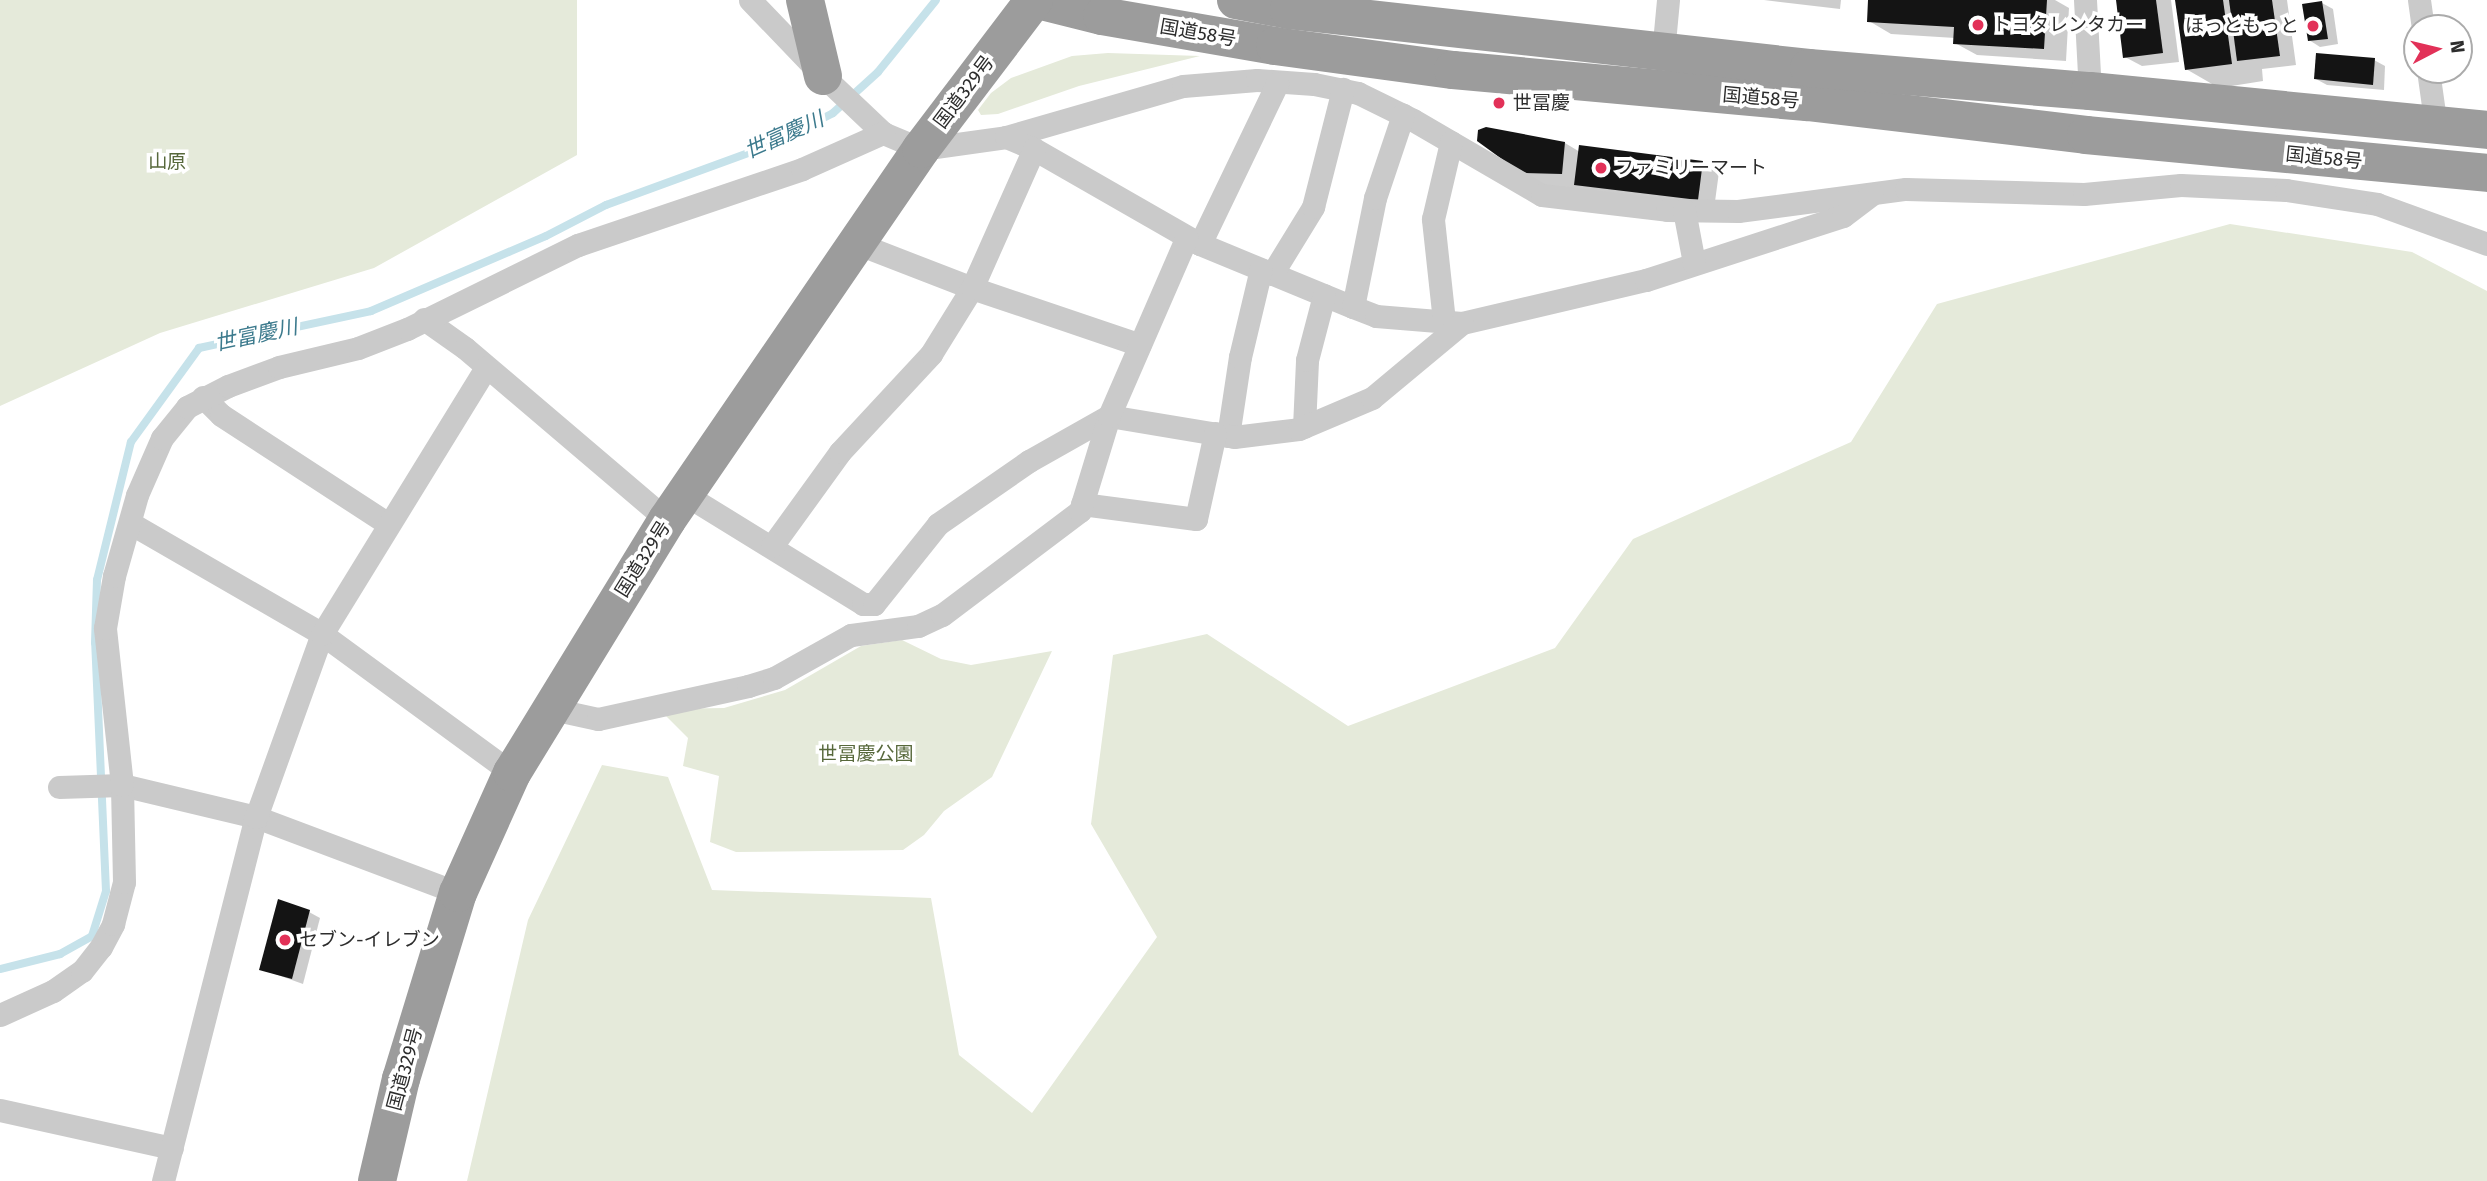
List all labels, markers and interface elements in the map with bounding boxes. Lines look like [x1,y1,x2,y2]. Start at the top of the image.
place label: トヨタレンタカー [1992,14,2144,36]
north arrow [2403,14,2473,84]
street label: 国道58号 [1158,15,1238,51]
place label: ほっともっと [2185,15,2299,37]
marker: トヨタレンタカー [1970,17,1986,33]
marker: ほっともっと [2305,18,2321,34]
text: N [2445,39,2470,54]
street label: 国道329号 [929,51,999,133]
street label: 国道58号 [1722,83,1800,113]
place label: 世冨慶 [1513,92,1570,114]
marker: 世冨慶 [1491,95,1507,111]
water label: 世富慶川 [741,106,827,164]
street label: 国道58号 [2285,143,2363,173]
park label: 山原 [148,151,186,173]
place label: ファミリーマート [1615,157,1767,179]
marker: ファミリーマート [1593,160,1609,176]
water label: 世富慶川 [212,314,300,356]
street label: 国道329号 [611,517,675,601]
park label: 世冨慶公園 [819,743,913,765]
place label: セブン-イレブン [299,929,440,951]
marker: セブン-イレブン [277,932,293,948]
street label: 国道329号 [383,1025,427,1113]

